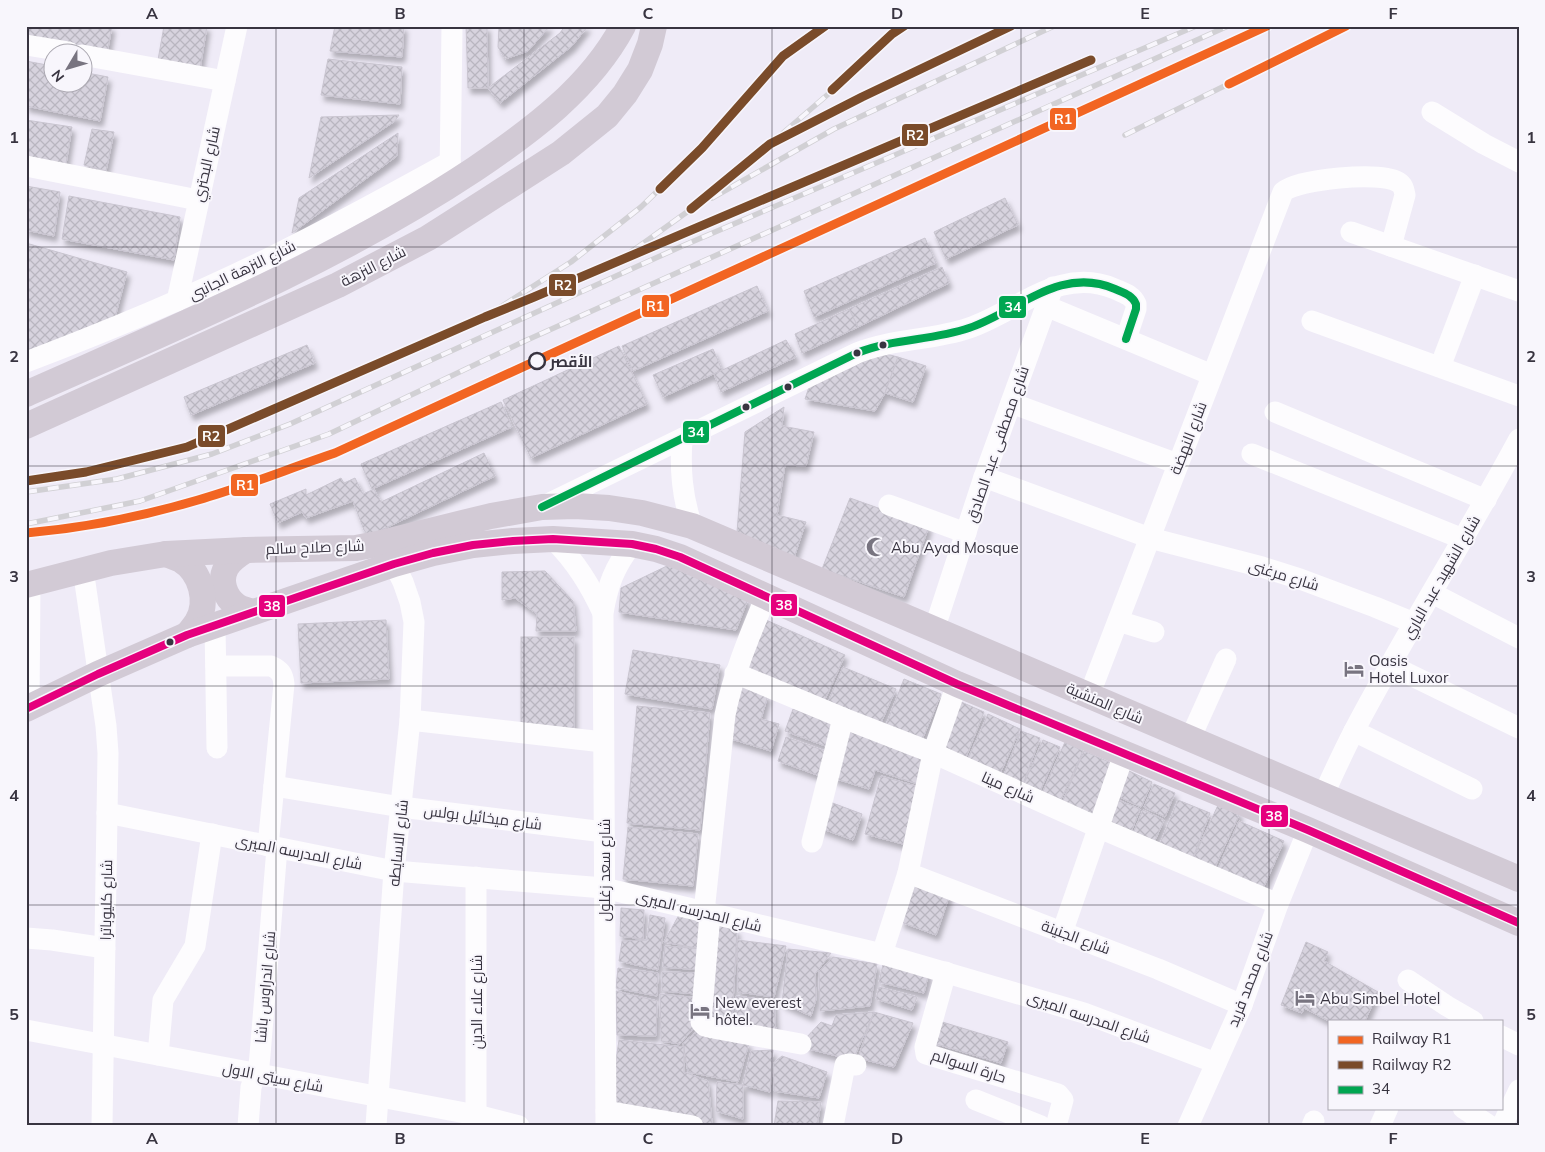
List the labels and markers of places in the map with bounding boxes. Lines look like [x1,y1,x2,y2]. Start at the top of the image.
unlabelled marker [878,340,888,350]
unlabelled marker [852,348,862,358]
marker: الأقصر [528,352,546,370]
place label: الأقصر [549,352,592,371]
unlabelled marker [783,382,793,392]
unlabelled marker [741,402,751,412]
mosque icon: Abu Ayad Mosque [865,536,887,558]
place label: Abu Ayad Mosque [891,538,1019,557]
unlabelled marker [165,637,175,647]
place label: Oasis Hotel Luxor [1369,651,1449,687]
hotel icon: Oasis Hotel Luxor [1343,658,1365,680]
hotel icon: Abu Simbel Hotel [1294,987,1316,1009]
place label: Abu Simbel Hotel [1320,989,1440,1008]
place label: New everest hôtel. [715,993,801,1029]
hotel icon: New everest hôtel. [689,1000,711,1022]

